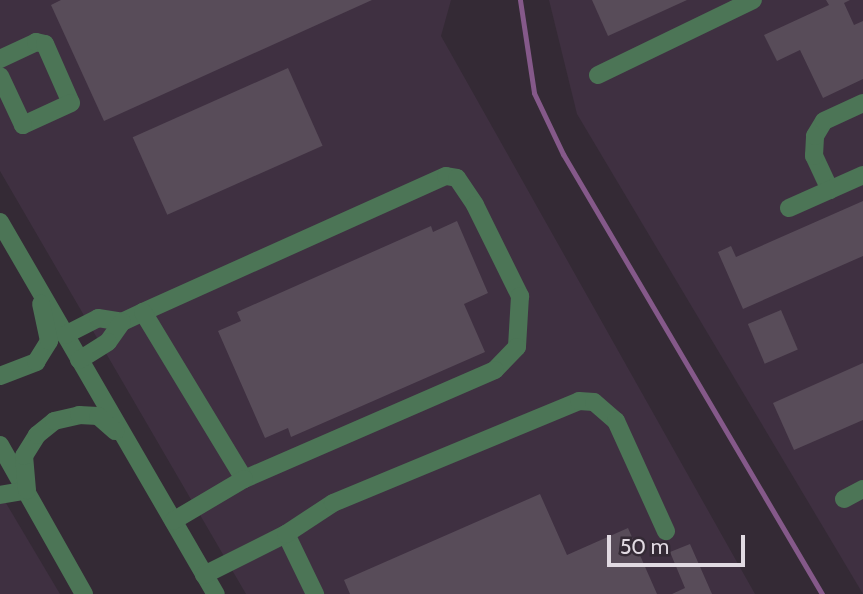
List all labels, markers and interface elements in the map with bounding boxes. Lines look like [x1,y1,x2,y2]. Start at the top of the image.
scale bar [611,520,749,564]
text: 50 m [620,534,669,559]

